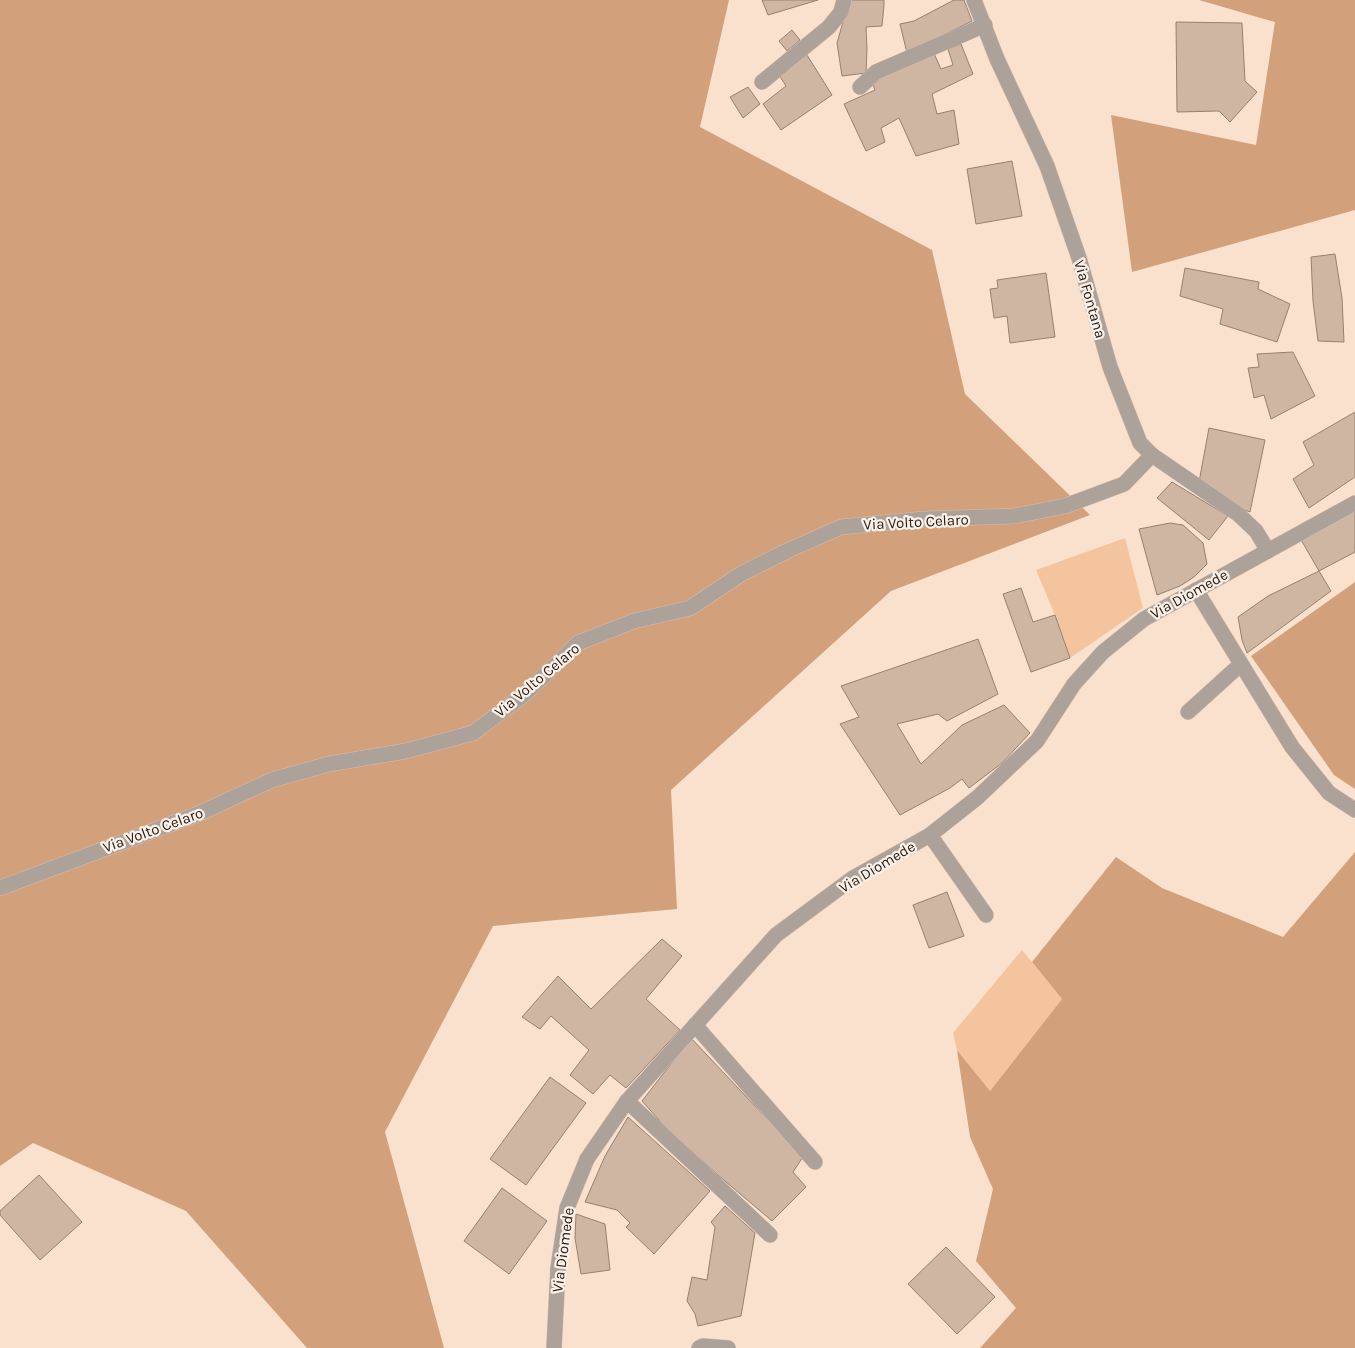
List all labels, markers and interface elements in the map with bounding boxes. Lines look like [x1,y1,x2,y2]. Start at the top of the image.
street label: Via Fontana [1070,258,1110,340]
street label: Via Volto Celaro [863,510,969,534]
street label: Via Diomede [1147,565,1231,623]
street label: Via Volto Celaro [491,639,583,721]
street label: Via Volto Celaro [100,804,206,856]
street label: Via Diomede [836,837,918,897]
street label: Via Diomede [548,1206,578,1294]

